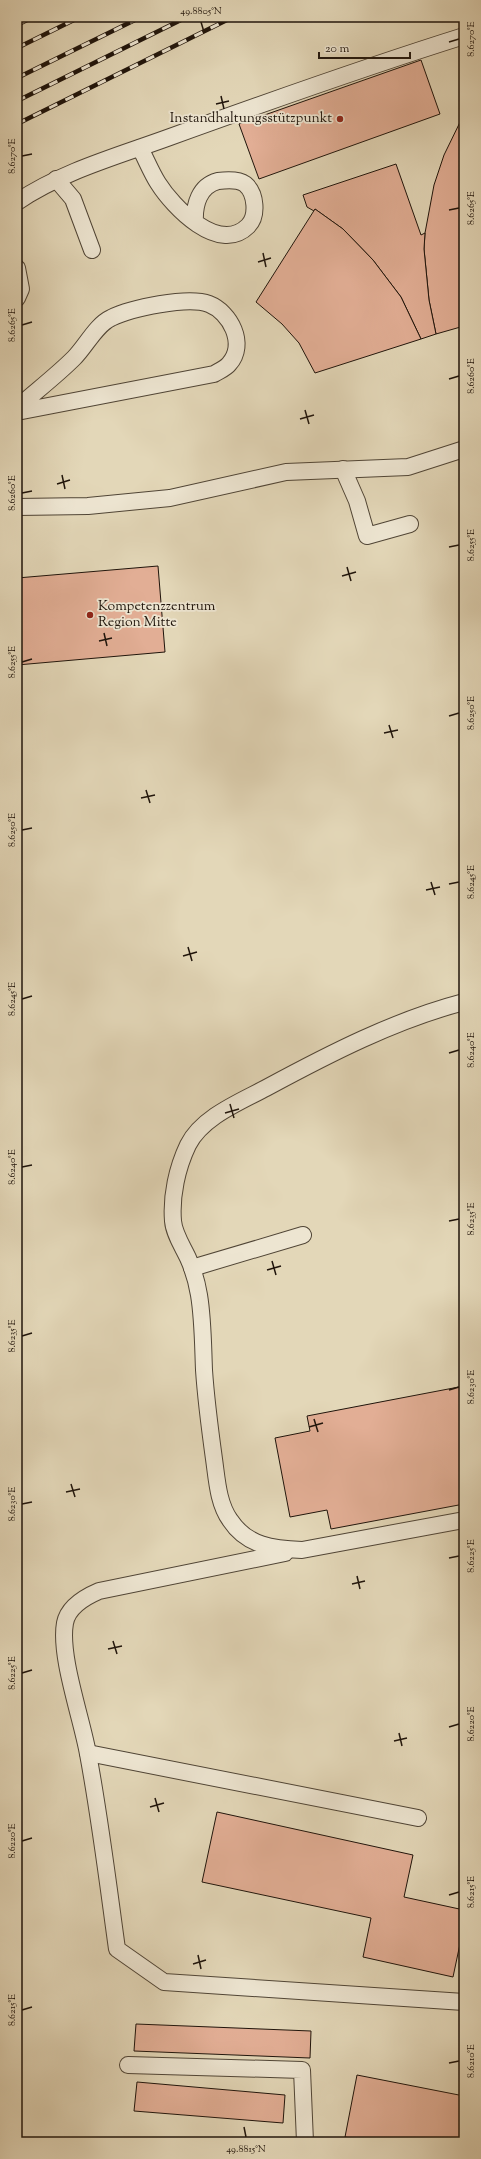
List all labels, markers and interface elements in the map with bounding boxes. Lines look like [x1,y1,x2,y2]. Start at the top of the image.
text: 49.8805°N [180,4,222,19]
text: 8.6270°E [464,21,479,57]
scale bar [319,34,410,60]
text: 20 m [325,40,350,58]
place label: Instandhaltungsstützpunkt [170,109,332,129]
marker: Instandhaltungsstützpunkt [335,114,345,124]
text: 8.6270°E [5,138,20,174]
text: 8.6265°E [464,191,479,225]
text: 8.6265°E [5,308,20,342]
text: 8.6260°E [464,358,479,394]
text: 8.6260°E [5,475,20,511]
text: 8.6255°E [464,529,479,561]
place label: Kompetenzzentrum Region Mitte [98,597,216,633]
marker: Kompetenzzentrum Region Mitte [85,610,95,620]
text: 8.6255°E [5,646,20,678]
text: 8.6250°E [464,696,479,730]
text: 8.6250°E [5,813,20,847]
text: 8.6245°E [464,865,479,899]
text: 8.6245°E [5,982,20,1016]
text: 8.6240°E [464,1032,479,1068]
text: 8.6240°E [5,1149,20,1185]
text: 8.6235°E [464,1203,479,1235]
text: 8.6235°E [5,1320,20,1352]
text: 8.6230°E [464,1370,479,1404]
text: 8.6230°E [5,1487,20,1521]
text: 8.6225°E [464,1539,479,1573]
text: 8.6225°E [5,1656,20,1690]
text: 8.6220°E [464,1706,479,1742]
text: 8.6220°E [5,1823,20,1859]
text: 8.6215°E [464,1876,479,1908]
text: 8.6215°E [5,1994,20,2026]
text: 8.6210°E [464,2044,479,2078]
text: 49.8815°N [226,2142,266,2157]

